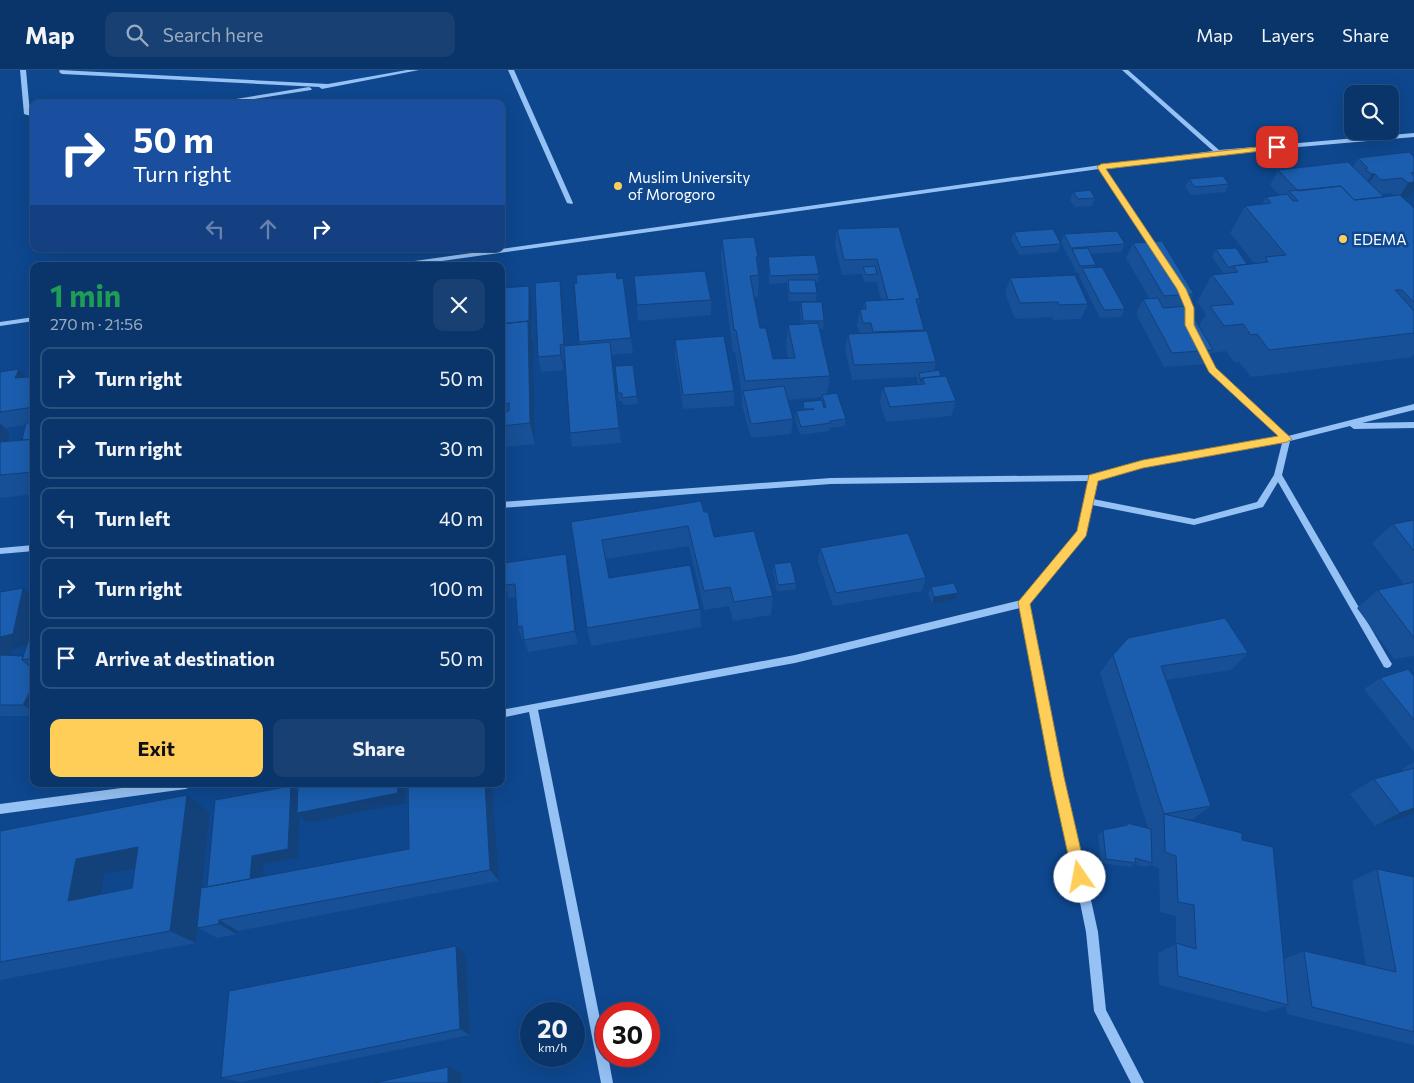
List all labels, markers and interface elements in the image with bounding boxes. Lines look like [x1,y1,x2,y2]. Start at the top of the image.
search box [105,12,455,57]
text: Map [25,20,75,49]
icon: search [123,21,151,49]
text: Search here [163,23,263,46]
text: Map [1196,24,1233,46]
text: Layers [1261,24,1314,46]
text: Share [1342,24,1389,46]
map controls [1344,85,1399,140]
button: search [1344,85,1399,140]
text: 50 m [133,117,214,160]
icon: right [50,120,115,185]
pin [1256,126,1298,168]
icon: arrive [1263,133,1291,161]
text: Turn right [133,160,231,187]
place label: Muslim University of Morogoro [628,168,750,203]
marker: Muslim University of Morogoro [612,180,624,192]
icon: left [201,215,229,243]
icon: ahead [254,215,282,243]
icon: right [307,215,335,243]
place label: EDEMA [1353,230,1407,248]
marker: EDEMA [1337,233,1349,245]
text: 1 min [50,276,121,313]
button: close [433,279,485,331]
text: 270 m · 21:56 [50,314,143,333]
icon: right [52,364,80,392]
text: Turn right [95,367,182,390]
text: 50 m [439,367,483,390]
icon: right [52,434,80,462]
text: Turn right [95,437,182,460]
text: 30 m [440,437,483,460]
icon: left [52,504,80,532]
text: Turn left [95,507,170,530]
text: 40 m [439,507,483,530]
icon: right [52,574,80,602]
text: Turn right [95,577,182,600]
text: 100 m [430,577,483,600]
icon: arrive [52,644,80,672]
text: Arrive at destination [95,647,275,670]
text: 50 m [439,647,483,670]
button: Exit [50,719,263,777]
button: Share [273,719,485,777]
position arrow [1053,850,1105,902]
speed limit sign: 30 [595,1002,660,1067]
text: 20 [537,1013,568,1043]
text: km/h [538,1040,567,1054]

